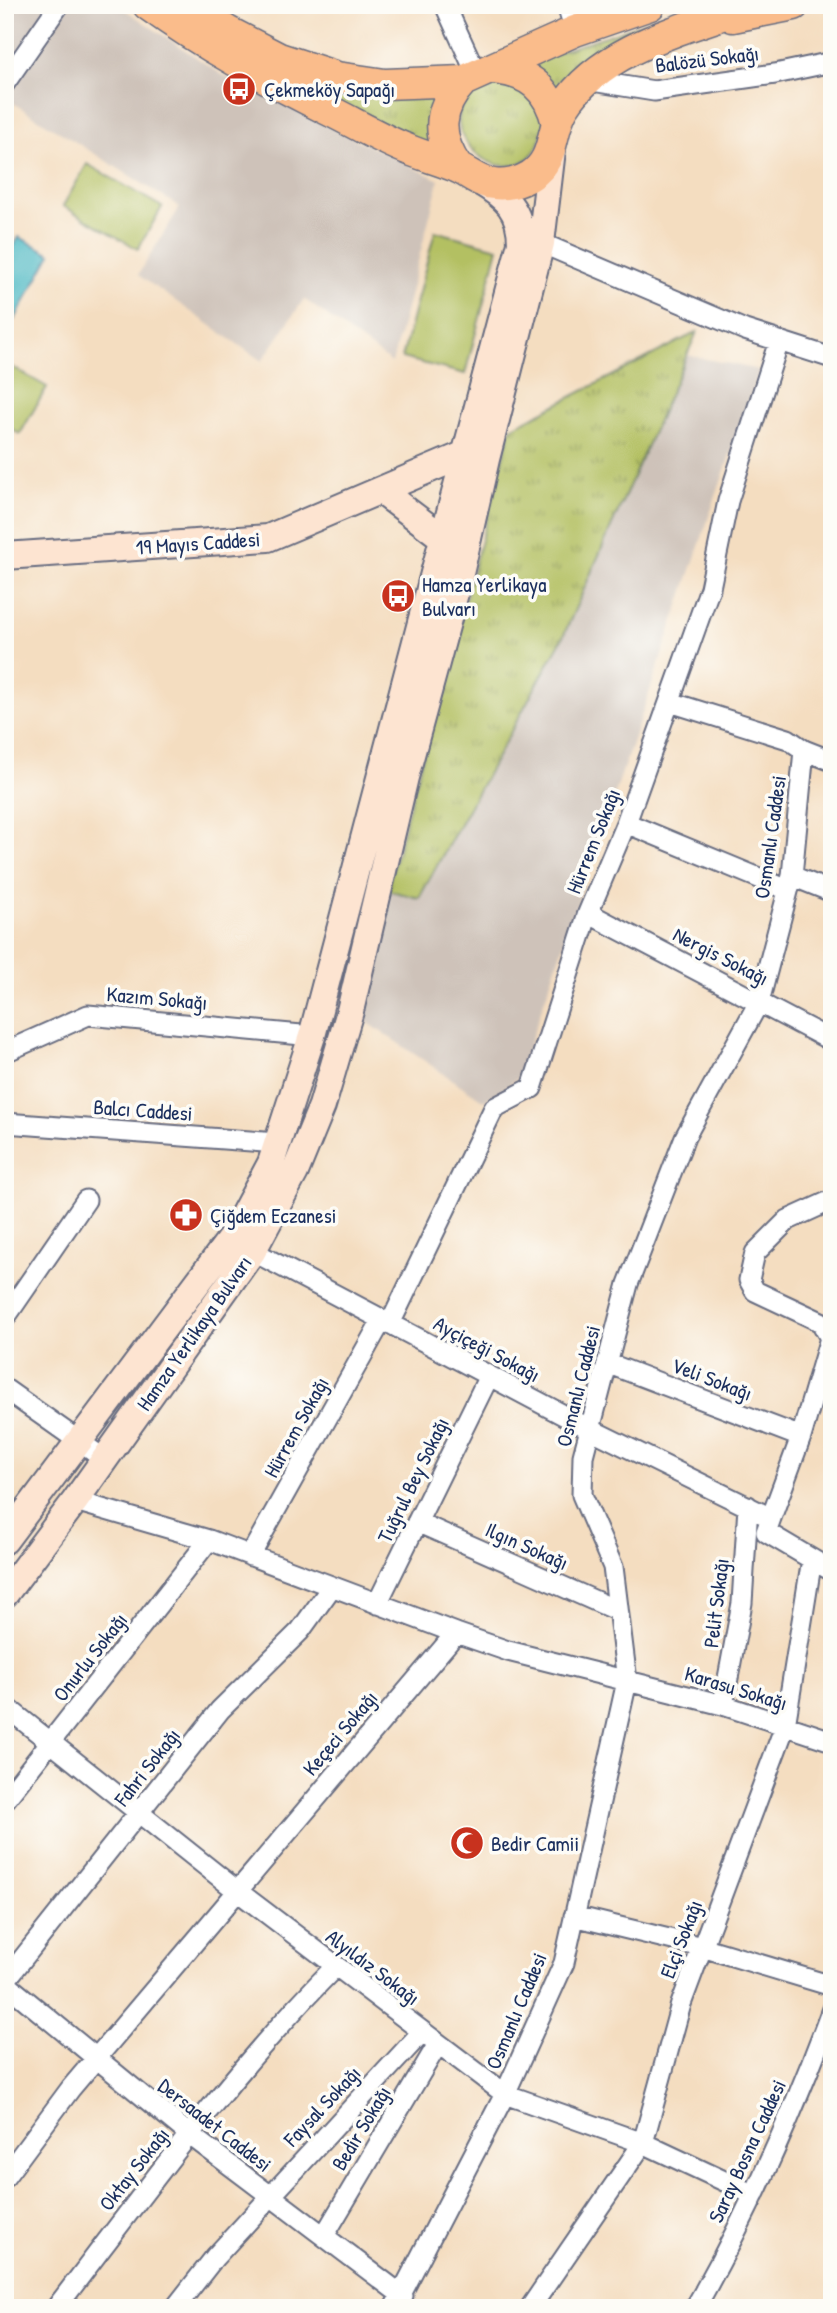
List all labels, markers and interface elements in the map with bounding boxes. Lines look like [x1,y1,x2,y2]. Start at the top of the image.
street label: Balözü Sokağı [653,38,761,80]
bus stop icon: Çekmeköy Sapağı [220,70,258,108]
place label: Çekmeköy Sapağı [264,75,395,104]
street label: 19 Mayıs Caddesi [135,524,261,562]
place label: Hamza Yerlikaya Bulvarı [422,570,546,623]
bus stop icon: Hamza Yerlikaya Bulvarı [379,577,417,615]
street label: Osmanlı Caddesi [747,774,793,900]
street label: Hürrem Sokağı [559,784,627,898]
street label: Nergis Sokağı [668,920,774,992]
street label: Kazım Sokağı [105,979,209,1017]
street label: Balcı Caddesi [92,1092,194,1128]
pharmacy icon: Çiğdem Eczanesi [167,1196,205,1234]
place label: Çiğdem Eczanesi [210,1201,337,1230]
street label: Hamza Yerlikaya Bulvarı [130,1250,258,1416]
street label: Ayçiçeği Sokağı [429,1309,545,1389]
street label: Osmanlı Caddesi [549,1322,607,1450]
street label: Veli Sokağı [667,1350,757,1408]
street label: Hürrem Sokağı [256,1371,336,1483]
street label: Tuğrul Bey Sokağı [370,1412,456,1548]
street label: Ilgın Sokağı [481,1515,573,1577]
street label: Pelit Sokağı [696,1557,736,1649]
street label: Onurlu Sokağı [46,1606,134,1708]
street label: Karasu Sokağı [681,1659,791,1717]
street label: Keçeci Sokağı [296,1684,384,1782]
street label: Fahri Sokağı [107,1722,187,1813]
mosque icon: Bedir Camii [448,1824,486,1862]
place label: Bedir Camii [491,1829,579,1858]
street label: Elçi Sokağı [653,1896,709,1982]
street label: Alyıldız Sokağı [320,1922,426,2012]
street label: Osmanlı Caddesi [478,1948,554,2074]
street label: Faysal Sokağı [276,2059,367,2153]
street label: Dersaadet Caddesi [152,2071,278,2179]
street label: Saray Bosna Caddesi [701,2075,793,2227]
street label: Bedir Sokağı [324,2080,398,2176]
street label: Oktay Sokağı [92,2121,176,2217]

